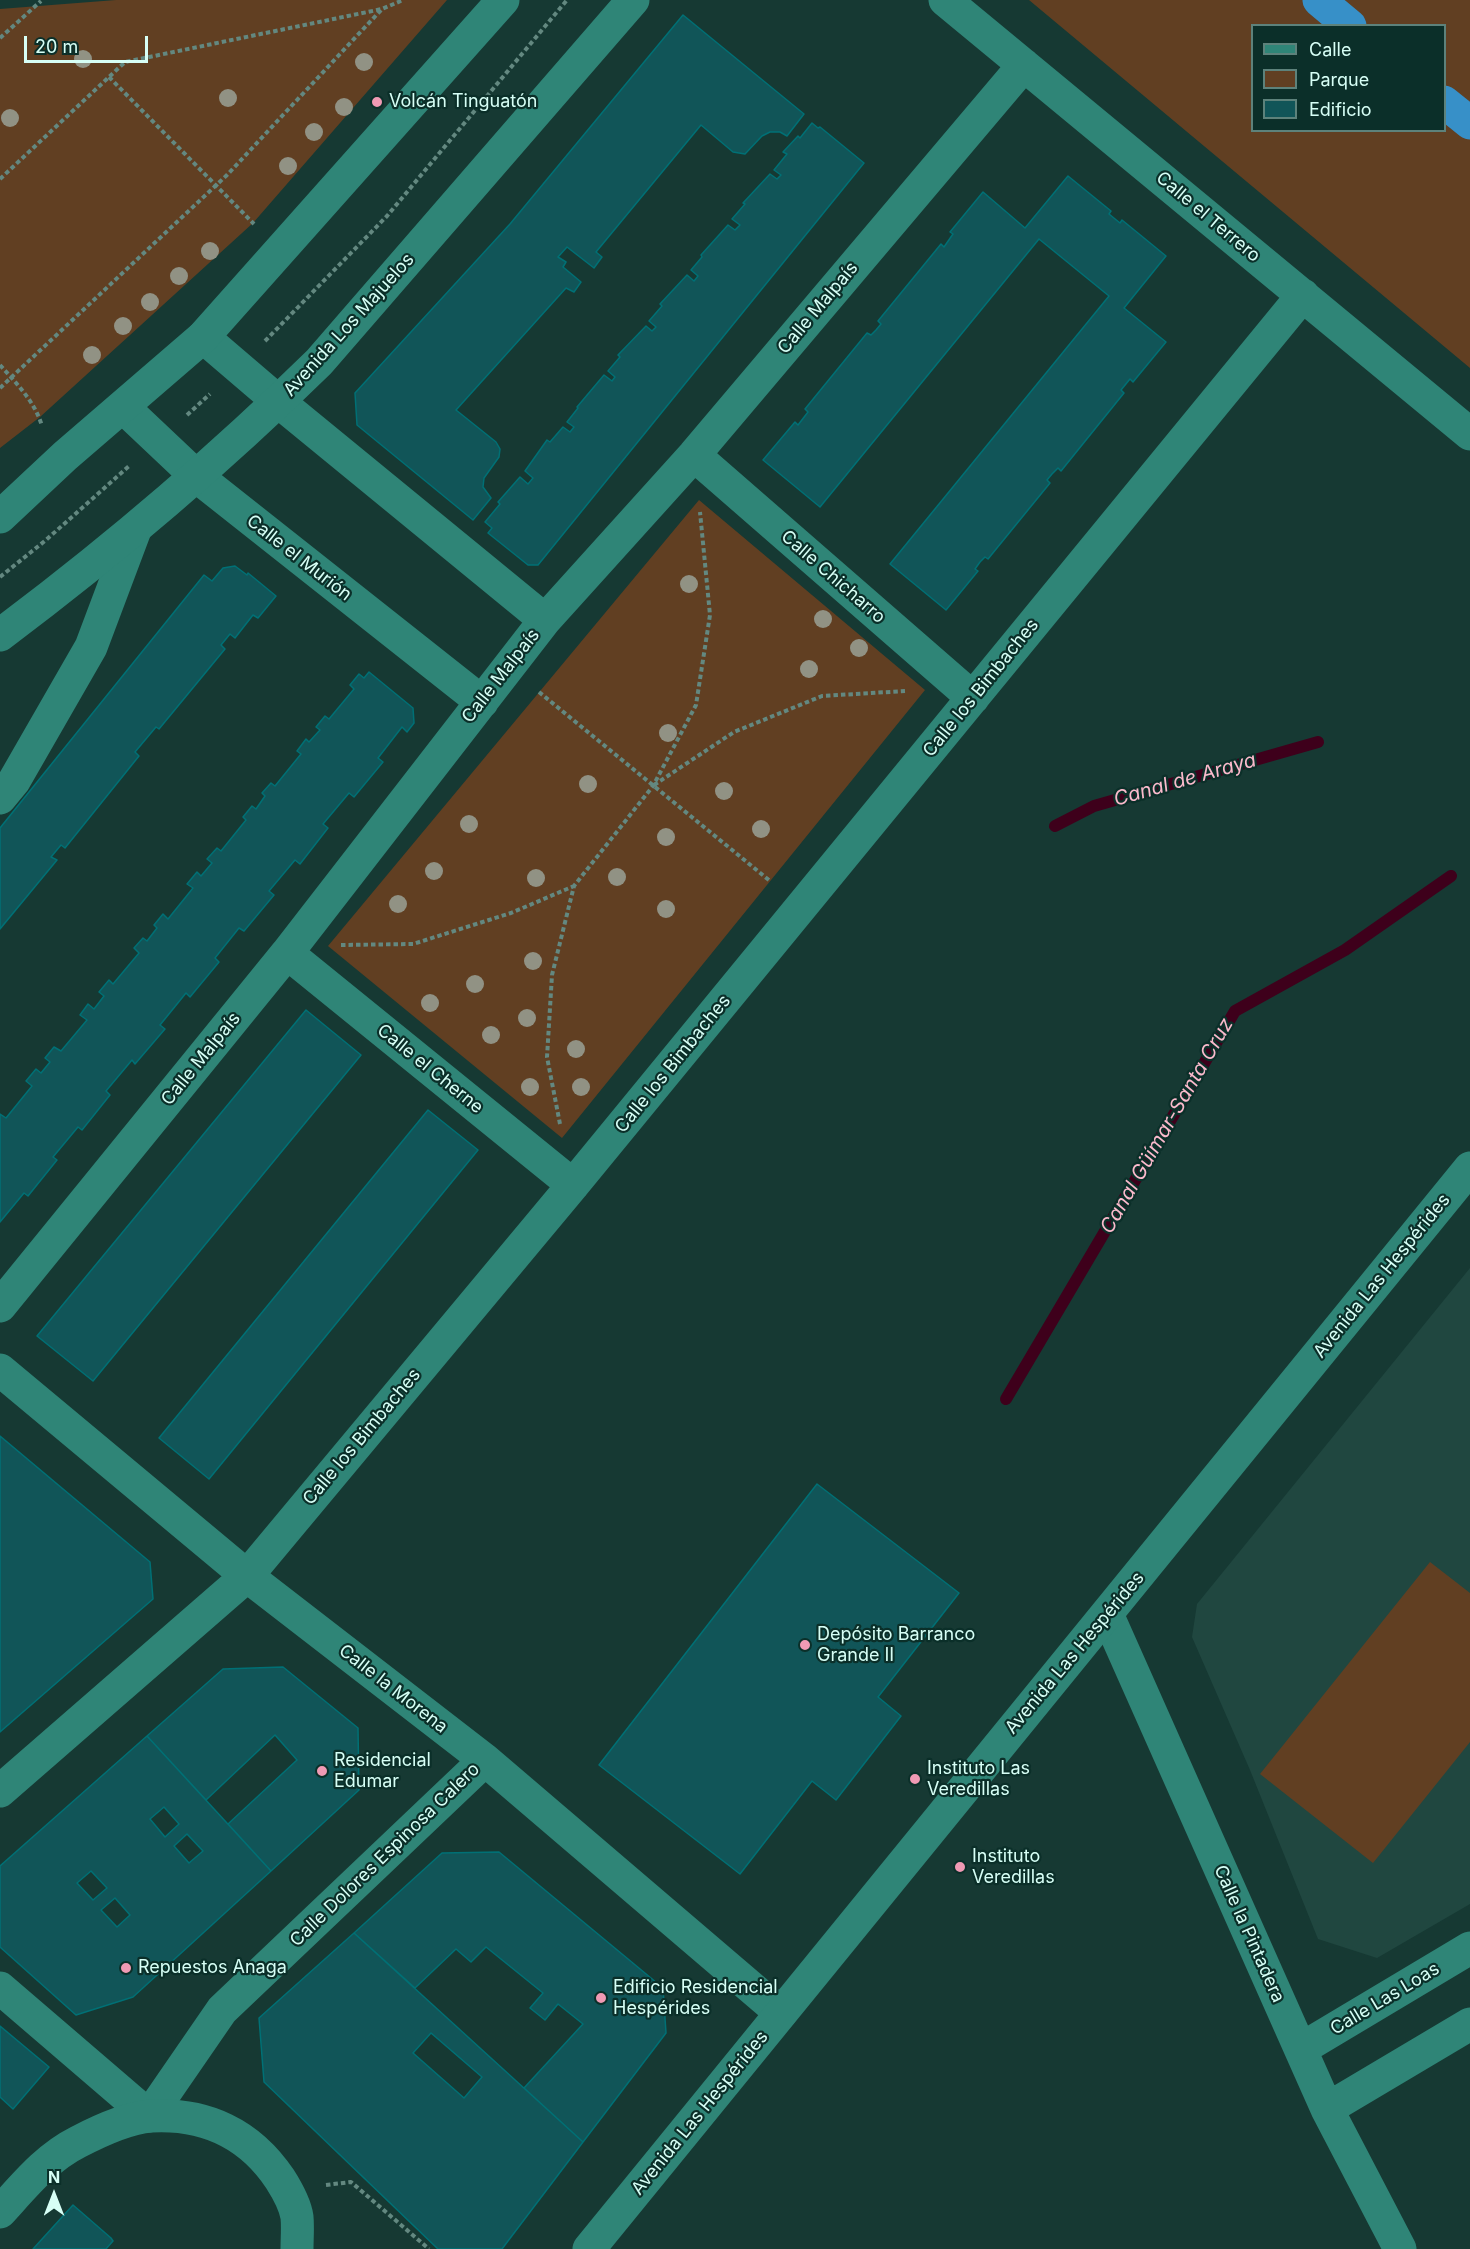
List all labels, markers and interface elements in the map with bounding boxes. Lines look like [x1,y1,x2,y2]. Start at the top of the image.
scale bar [27,24,152,62]
legend [1251,24,1446,132]
text: 20 m [35,36,78,57]
text: Calle [1309,39,1351,60]
text: Parque [1309,69,1369,90]
place label: Volcán Tinguatón [389,91,537,113]
marker: Volcán Tinguatón [370,95,384,109]
text: Edificio [1309,99,1372,120]
street label: Calle el Terrero [1151,167,1265,267]
street label: Avenida Los Majuelos [279,249,419,401]
street label: Calle Malpaís [773,258,863,358]
street label: Calle el Murión [242,510,356,606]
street label: Calle Chicharro [776,526,890,628]
street label: Calle los Bimbaches [919,615,1043,761]
street label: Calle Malpaís [458,625,544,727]
water label: Canal de Araya [1111,748,1259,812]
street label: Calle los Bimbaches [611,991,735,1137]
street label: Calle Malpaís [157,1008,245,1110]
water label: Canal Güímar-Santa Cruz [1095,1014,1239,1238]
street label: Calle el Cherne [373,1020,487,1118]
street label: Avenida Las Hespérides [1309,1190,1455,1362]
street label: Calle los Bimbaches [299,1364,425,1510]
street label: Avenida Las Hespérides [1001,1568,1149,1738]
place label: Depósito Barranco Grande II [817,1624,975,1666]
marker: Depósito Barranco Grande II [798,1638,812,1652]
street label: Calle la Morena [334,1640,452,1738]
place label: Residencial Edumar [334,1750,431,1792]
place label: Instituto Las Veredillas [927,1758,1030,1800]
street label: Calle Dolores Espinosa Calero [286,1759,484,1951]
marker: Residencial Edumar [315,1764,329,1778]
marker: Instituto Las Veredillas [908,1772,922,1786]
place label: Instituto Veredillas [972,1846,1055,1888]
marker: Instituto Veredillas [953,1860,967,1874]
street label: Calle la Pintadera [1209,1862,1289,2006]
place label: Repuestos Anaga [138,1957,287,1979]
street label: Calle Las Loas [1327,1958,1443,2040]
marker: Repuestos Anaga [119,1961,133,1975]
place label: Edificio Residencial Hespérides [613,1977,778,2020]
marker: Edificio Residencial Hespérides [594,1991,608,2005]
street label: Avenida Las Hespérides [627,2027,773,2199]
north arrow [24,2165,84,2225]
text: N [48,2167,60,2187]

